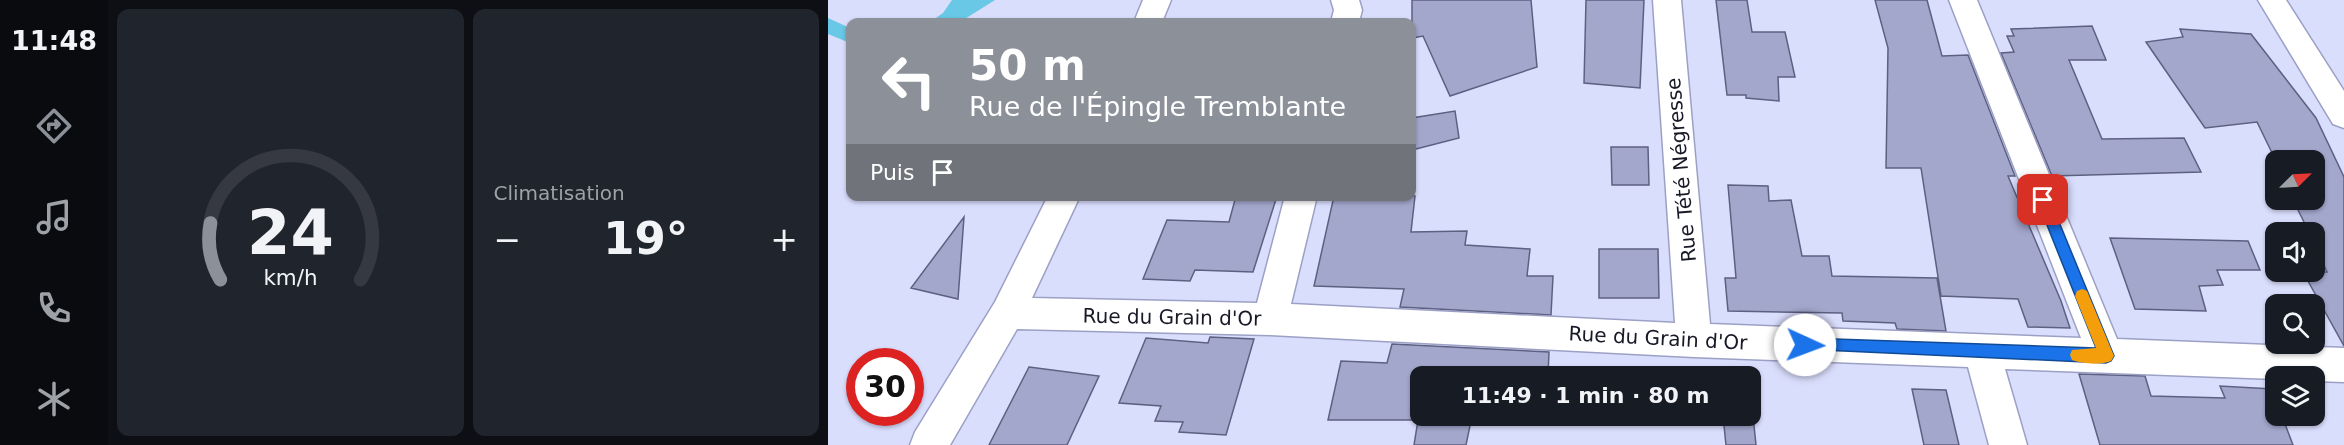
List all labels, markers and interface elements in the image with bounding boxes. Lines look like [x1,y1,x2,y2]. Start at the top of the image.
text: 11:48 [11,25,97,56]
text: 50 m [969,41,1086,90]
icon: left [870,42,948,120]
street label: Rue Tété Négresse [1661,77,1701,263]
text: Rue de l'Épingle Tremblante [969,91,1346,122]
icon: directions [33,105,75,147]
north arrow [2265,150,2325,210]
map controls [2265,150,2325,426]
icon: arrive [926,156,959,189]
text: Puis [870,160,914,185]
pin [2017,174,2068,225]
text: Climatisation [494,181,625,205]
icon: arrive [2026,183,2059,216]
icon: music [33,196,75,238]
text: 24 [247,196,334,269]
text: 19° [603,212,688,265]
text: − [494,220,521,259]
text: + [770,220,798,259]
button: sound [2265,222,2325,282]
text: km/h [263,265,317,290]
icon: phone [33,287,75,329]
button: search [2265,294,2325,354]
street label: Rue du Grain d'Or [1082,303,1262,331]
position arrow [1773,313,1837,377]
street label: Rue du Grain d'Or [1568,321,1749,355]
speed limit sign: 30 [846,348,924,426]
button: layers [2265,366,2325,426]
icon: climate [33,378,75,420]
text: 11:49 · 1 min · 80 m [1462,383,1709,408]

